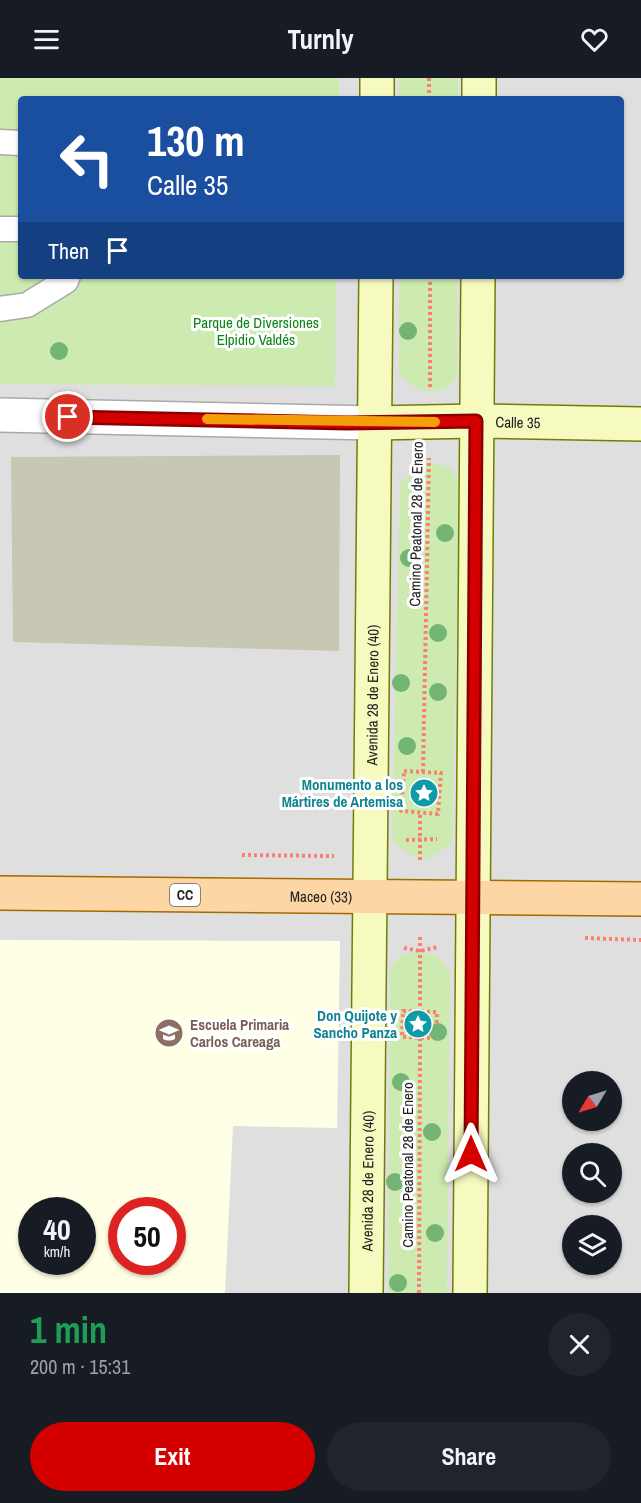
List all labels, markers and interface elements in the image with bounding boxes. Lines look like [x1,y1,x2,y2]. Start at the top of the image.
text: Turnly [287,21,354,57]
icon: menu [30,23,63,56]
icon: heart [578,23,611,56]
text: 130 m [147,113,245,169]
icon: left [48,120,126,198]
text: Calle 35 [147,167,228,203]
icon: arrive [101,234,134,267]
text: Then [48,236,89,266]
park label: Parque de Diversiones Elpidio Valdés [193,312,319,350]
pin [42,391,93,442]
icon: arrive [51,400,84,433]
street label: Calle 35 [495,411,541,433]
street label: Camino Peatonal 28 de Enero [404,441,428,607]
street label: Avenida 28 de Enero (40) [361,625,383,767]
place label: Monumento a los Mártires de Artemisa [282,774,403,812]
place icon: Monumento a los Mártires de Artemisa [408,777,440,809]
road number: CC [170,884,200,906]
street label: Maceo (33) [290,885,352,907]
place label: Don Quijote y Sancho Panza [314,1005,397,1043]
place icon: Don Quijote y Sancho Panza [402,1008,434,1040]
place label: Escuela Primaria Carlos Careaga [190,1014,289,1052]
school or university icon: Escuela Primaria Carlos Careaga [153,1017,185,1049]
north arrow [562,1071,622,1131]
map controls [562,1071,622,1275]
street label: Camino Peatonal 28 de Enero [397,1082,418,1248]
street label: Avenida 28 de Enero (40) [356,1111,378,1252]
position arrow [439,1122,503,1186]
button: search [562,1143,622,1203]
speed limit sign: 50 [108,1197,186,1275]
text: 40 [43,1209,71,1249]
button: layers [562,1215,622,1275]
text: km/h [44,1241,70,1262]
text: 1 min [30,1306,107,1354]
button: close [548,1313,611,1376]
text: 200 m · 15:31 [30,1353,130,1380]
button: Exit [30,1422,315,1491]
button: Share [327,1422,611,1491]

